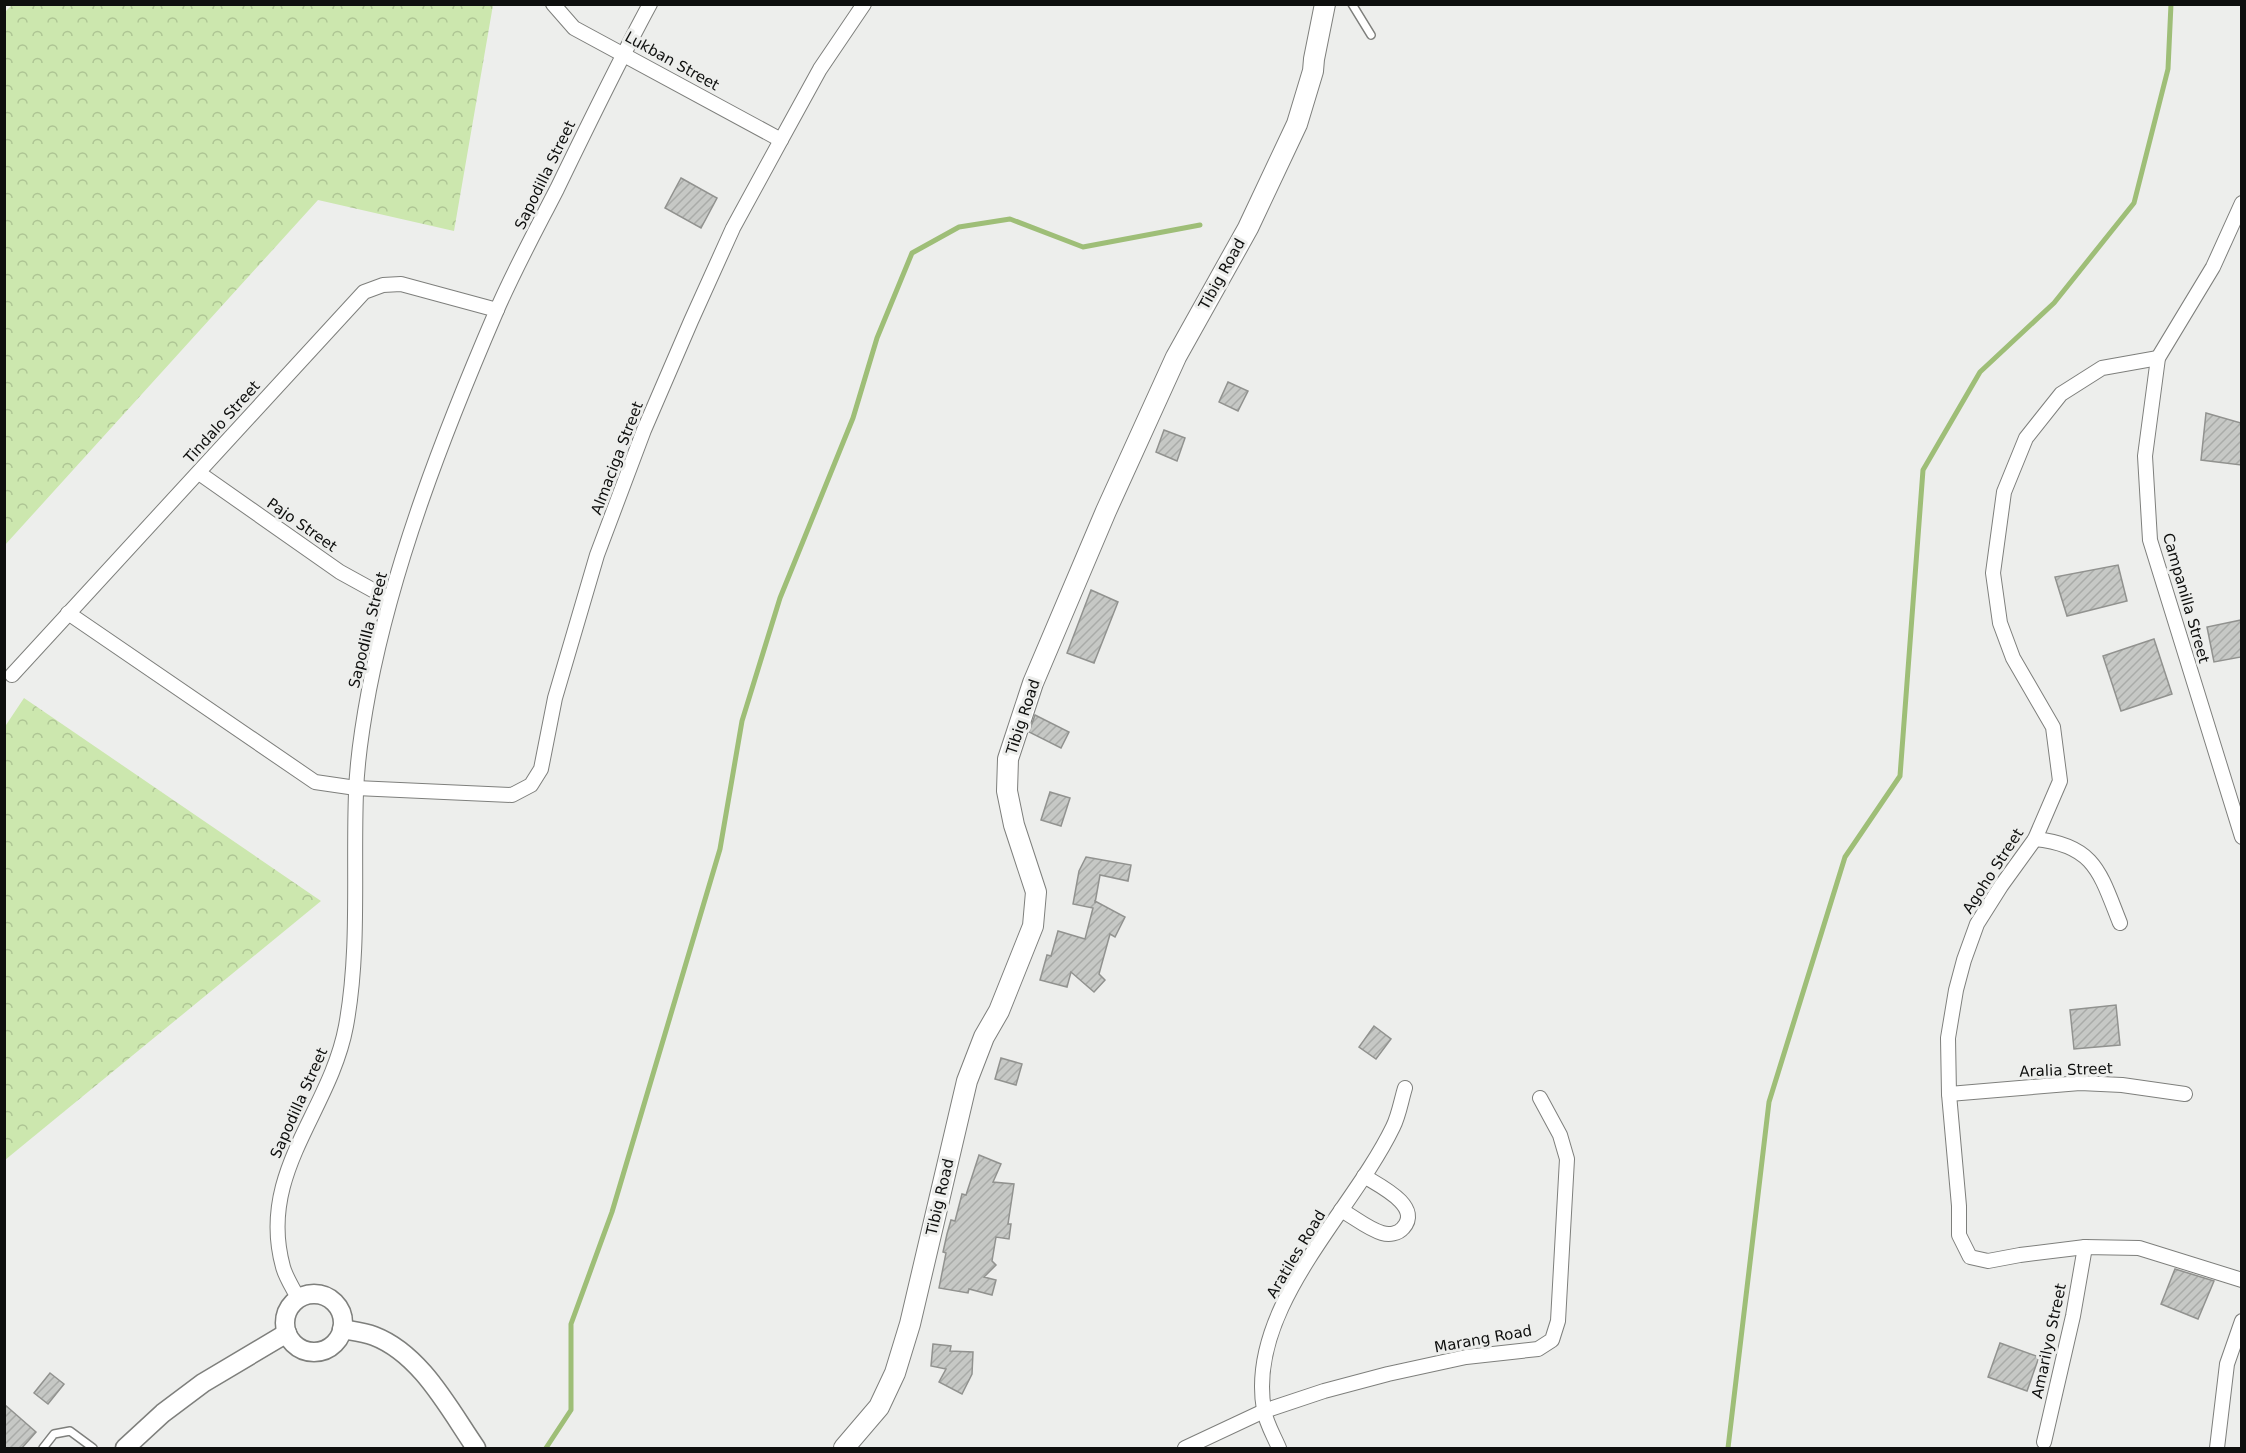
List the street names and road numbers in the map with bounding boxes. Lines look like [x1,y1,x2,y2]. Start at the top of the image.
street label: Lukban Street [622,28,722,94]
street label: Sapodilla Street [511,117,579,232]
street label: Tibig Road [1195,235,1249,314]
street label: Tindalo Street [180,377,264,468]
street label: Almaciga Street [587,399,647,517]
street label: Pajo Street [264,494,341,556]
street label: Campanilla Street [2159,531,2213,665]
street label: Sapodilla Street [345,570,391,690]
street label: Tibig Road [1002,677,1044,758]
street label: Agoho Street [1959,825,2027,917]
street label: Sapodilla Street [267,1045,331,1161]
street label: Aralia Street [2019,1059,2113,1081]
street label: Tibig Road [922,1157,958,1238]
street label: Aratiles Road [1263,1207,1329,1301]
street label: Amarilyo Street [2028,1282,2070,1400]
street label: Marang Road [1433,1322,1533,1356]

